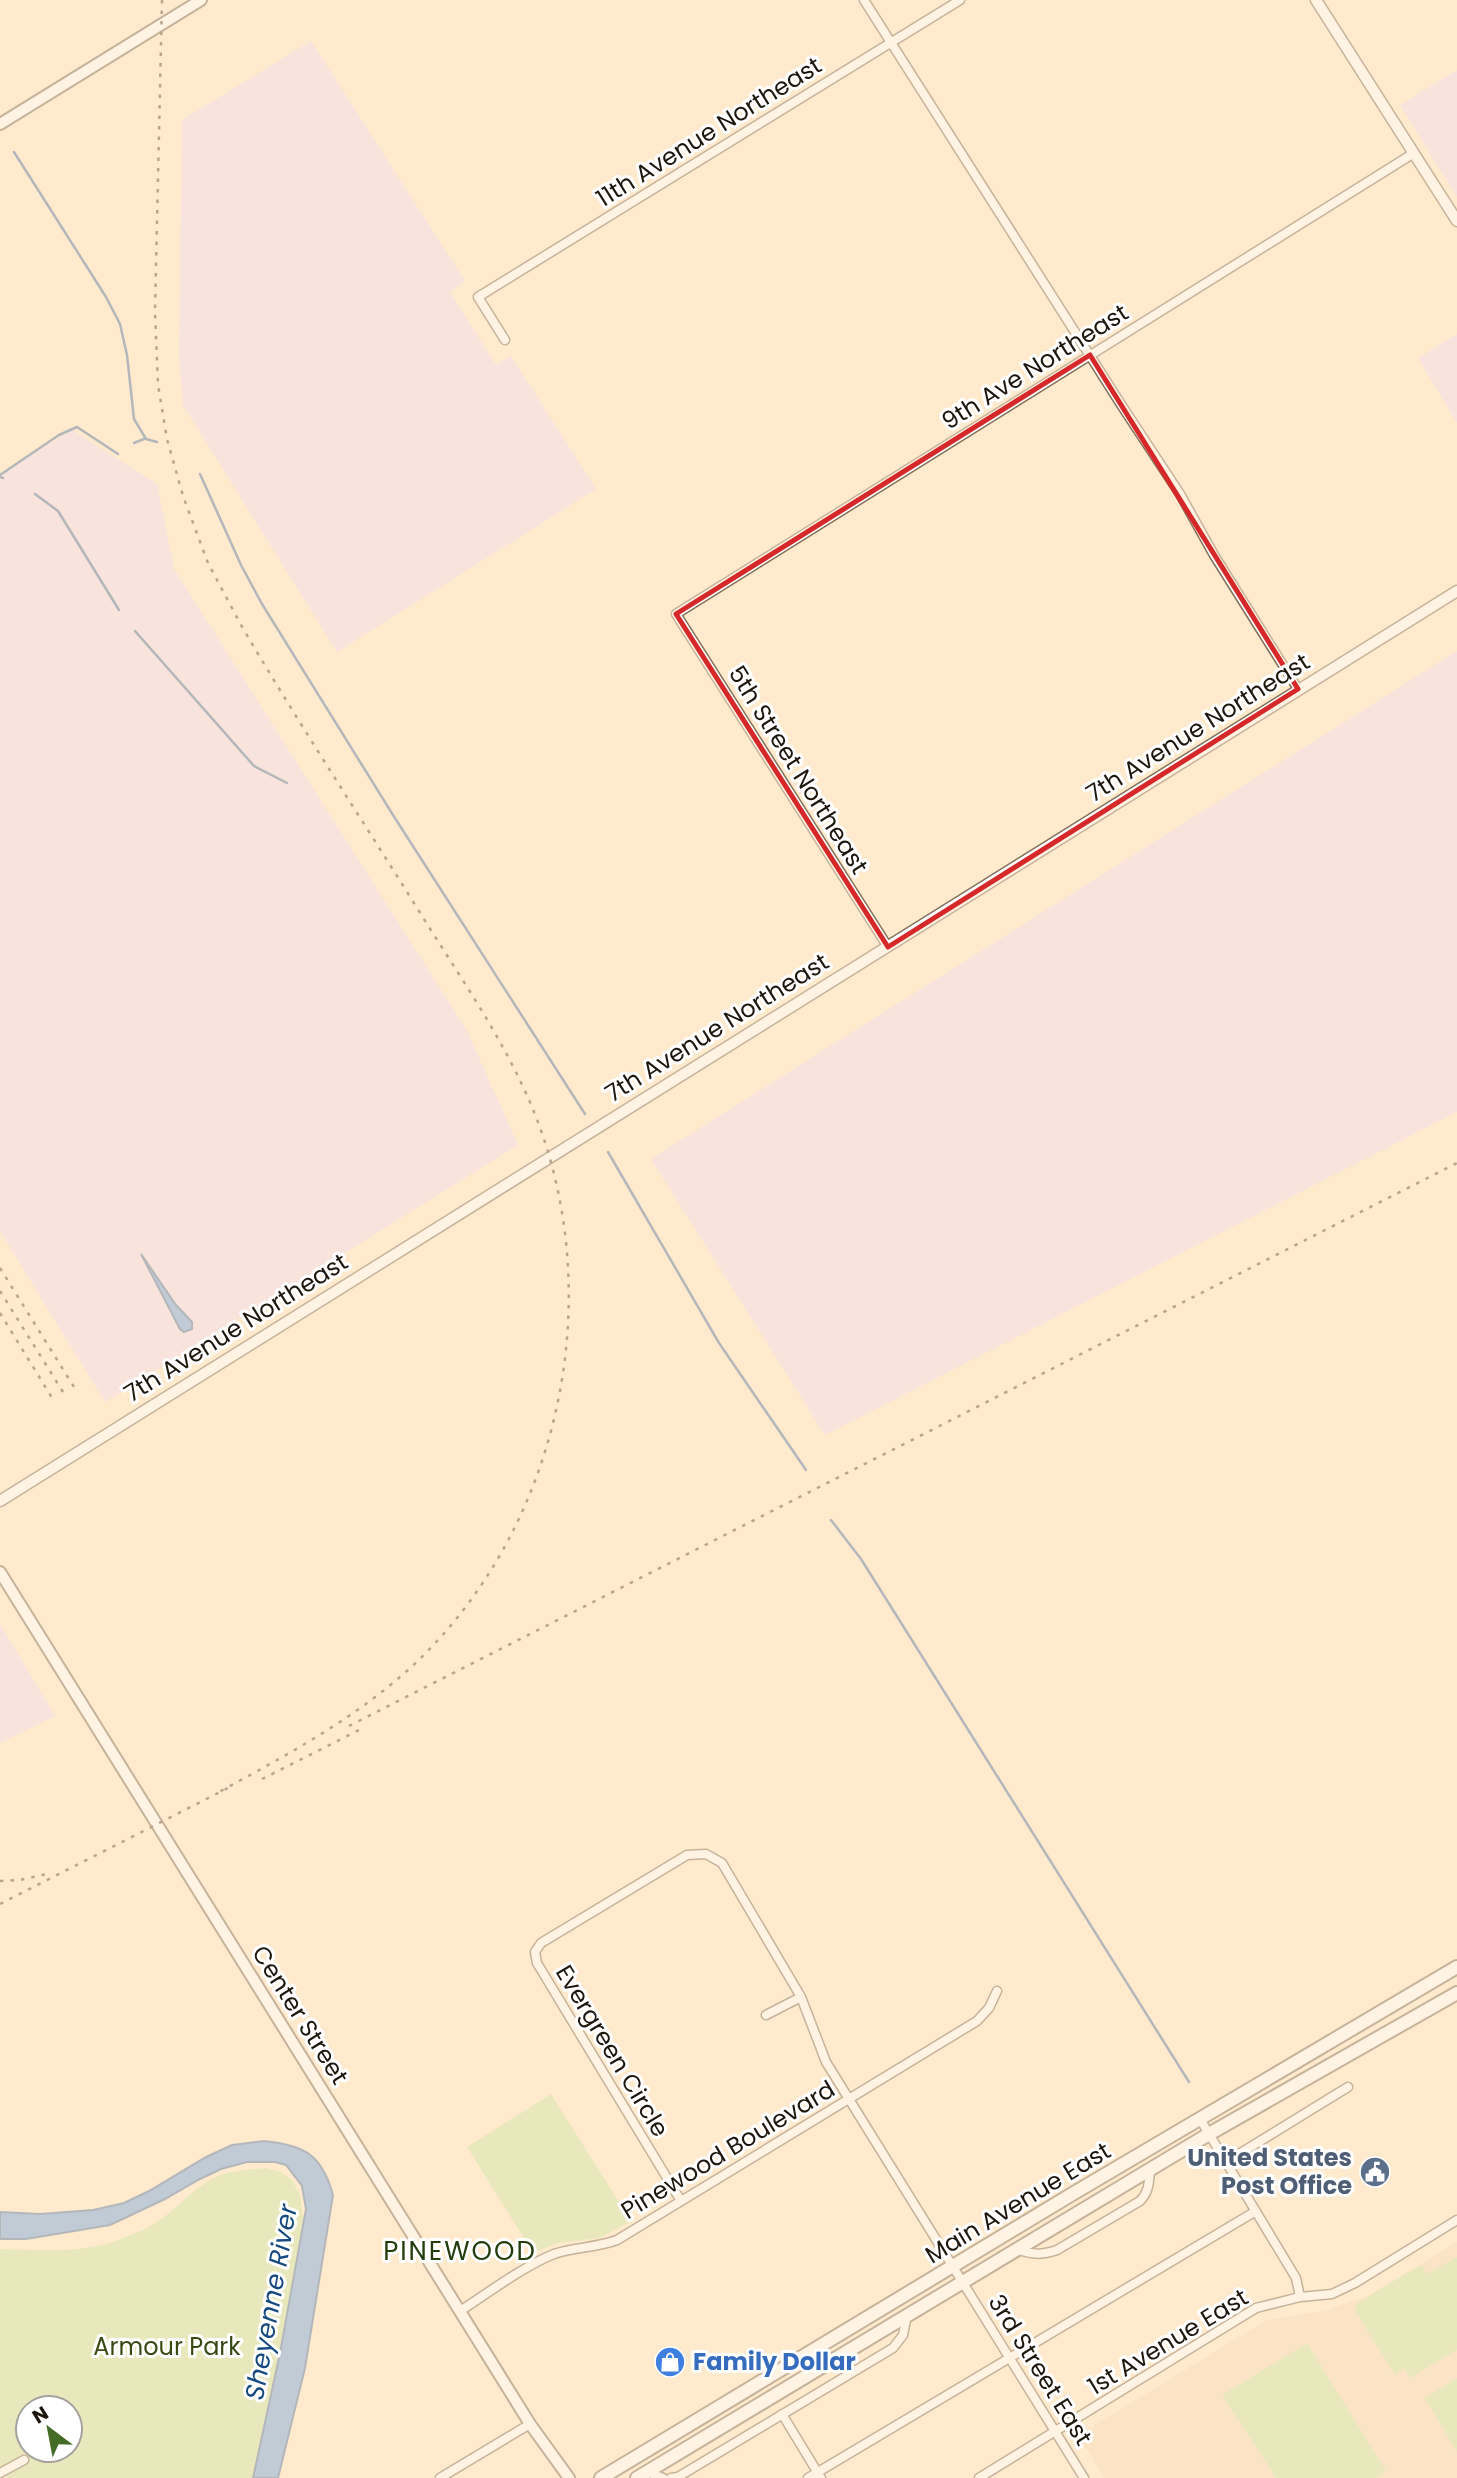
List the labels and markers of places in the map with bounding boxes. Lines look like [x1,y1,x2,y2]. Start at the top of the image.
place label: United States Post Office [1187,2141,1352,2202]
public building icon: United States Post Office [1358,2155,1392,2189]
shop icon: Family Dollar [653,2345,687,2379]
place label: Family Dollar [693,2345,856,2378]

